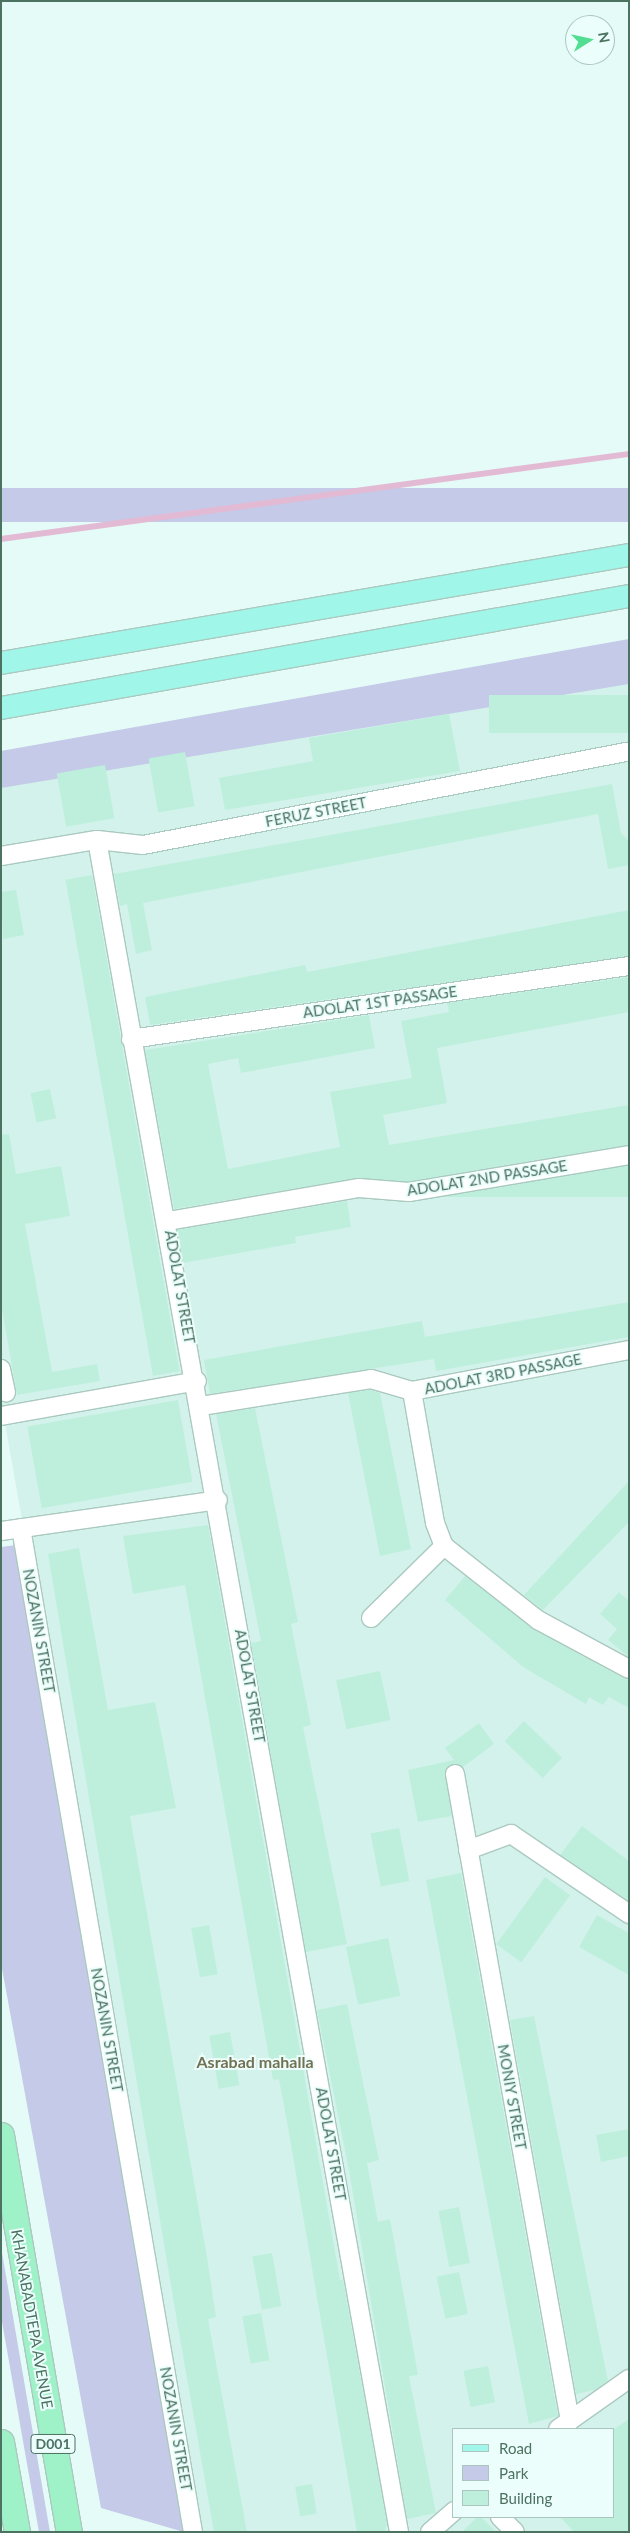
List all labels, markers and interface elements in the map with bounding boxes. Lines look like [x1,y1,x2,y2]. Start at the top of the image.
north arrow [565,15,615,65]
text: N [595,31,614,44]
street label: FERUZ STREET [264,793,368,831]
street label: ADOLAT 1ST PASSAGE [301,982,459,1022]
street label: ADOLAT 2ND PASSAGE [405,1156,569,1200]
street label: ADOLAT STREET [161,1228,199,1346]
street label: ADOLAT 3RD PASSAGE [423,1350,583,1398]
street label: NOZANIN STREET [19,1567,59,1695]
street label: ADOLAT STREET [231,1627,269,1745]
street label: NOZANIN STREET [87,1966,127,2094]
street label: MONIY STREET [494,2043,530,2151]
district label: Asrabad mahalla [196,2052,314,2072]
street label: ADOLAT STREET [312,2085,350,2203]
street label: KHANABADTEPA AVENUE [7,2227,57,2411]
street label: NOZANIN STREET [156,2365,196,2493]
legend [452,2428,615,2518]
road number: D001 [29,2432,77,2456]
text: Road [499,2439,532,2457]
text: Park [499,2464,528,2482]
text: Building [499,2489,552,2507]

